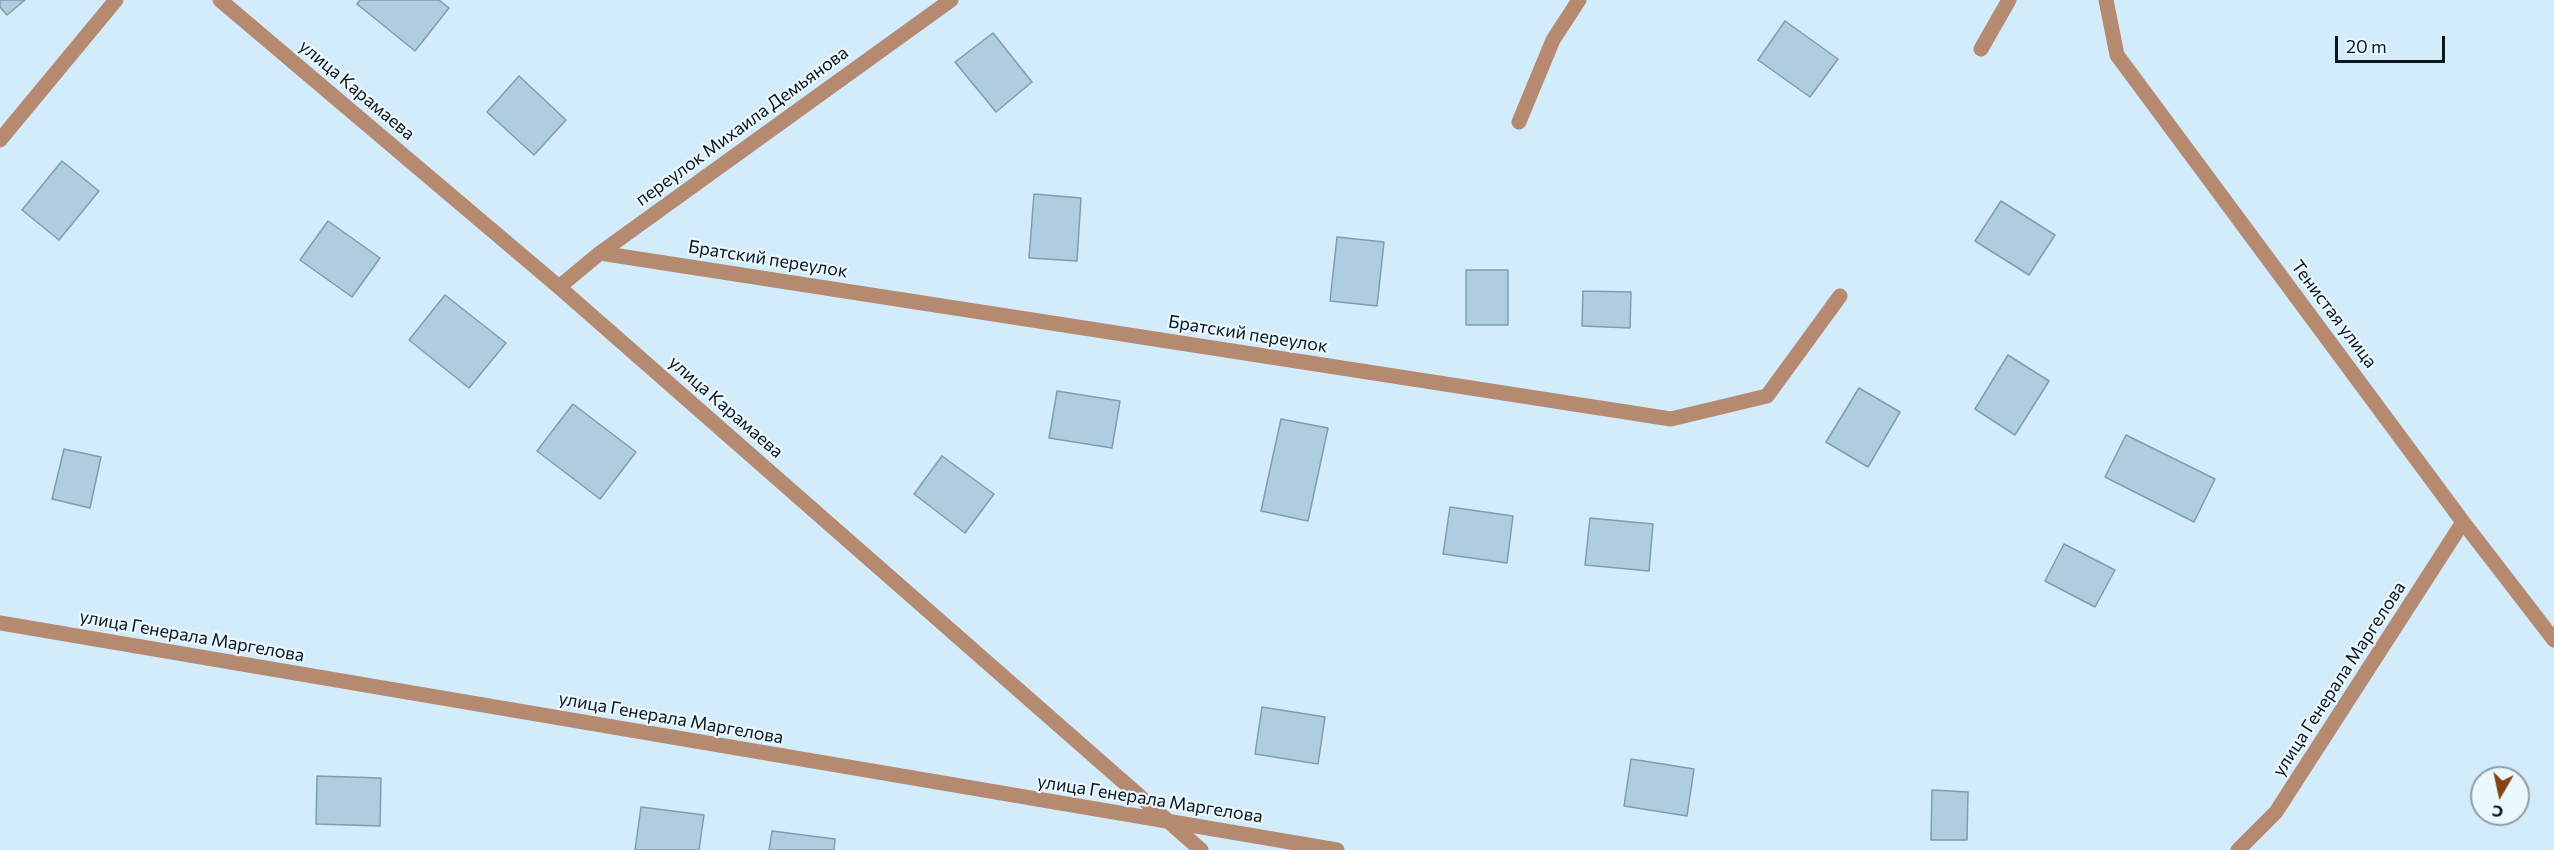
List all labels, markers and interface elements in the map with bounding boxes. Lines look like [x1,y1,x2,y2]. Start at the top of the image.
scale bar [2338,24,2448,62]
street label: улица Карамаева [295,35,419,145]
text: 20 m [2346,35,2387,57]
street label: переулок Михаила Демьянова [632,42,852,210]
street label: Братский переулок [687,236,849,282]
street label: Тенистая улица [2287,256,2381,372]
street label: Братский переулок [1167,311,1329,357]
street label: улица Карамаева [664,351,788,463]
street label: улица Генерала Маргелова [2268,578,2410,780]
street label: улица Генерала Маргелова [78,606,306,666]
street label: улица Генерала Маргелова [557,688,785,748]
north arrow [2470,766,2530,826]
street label: улица Генерала Маргелова [1036,771,1264,827]
text: С [2491,802,2504,823]

